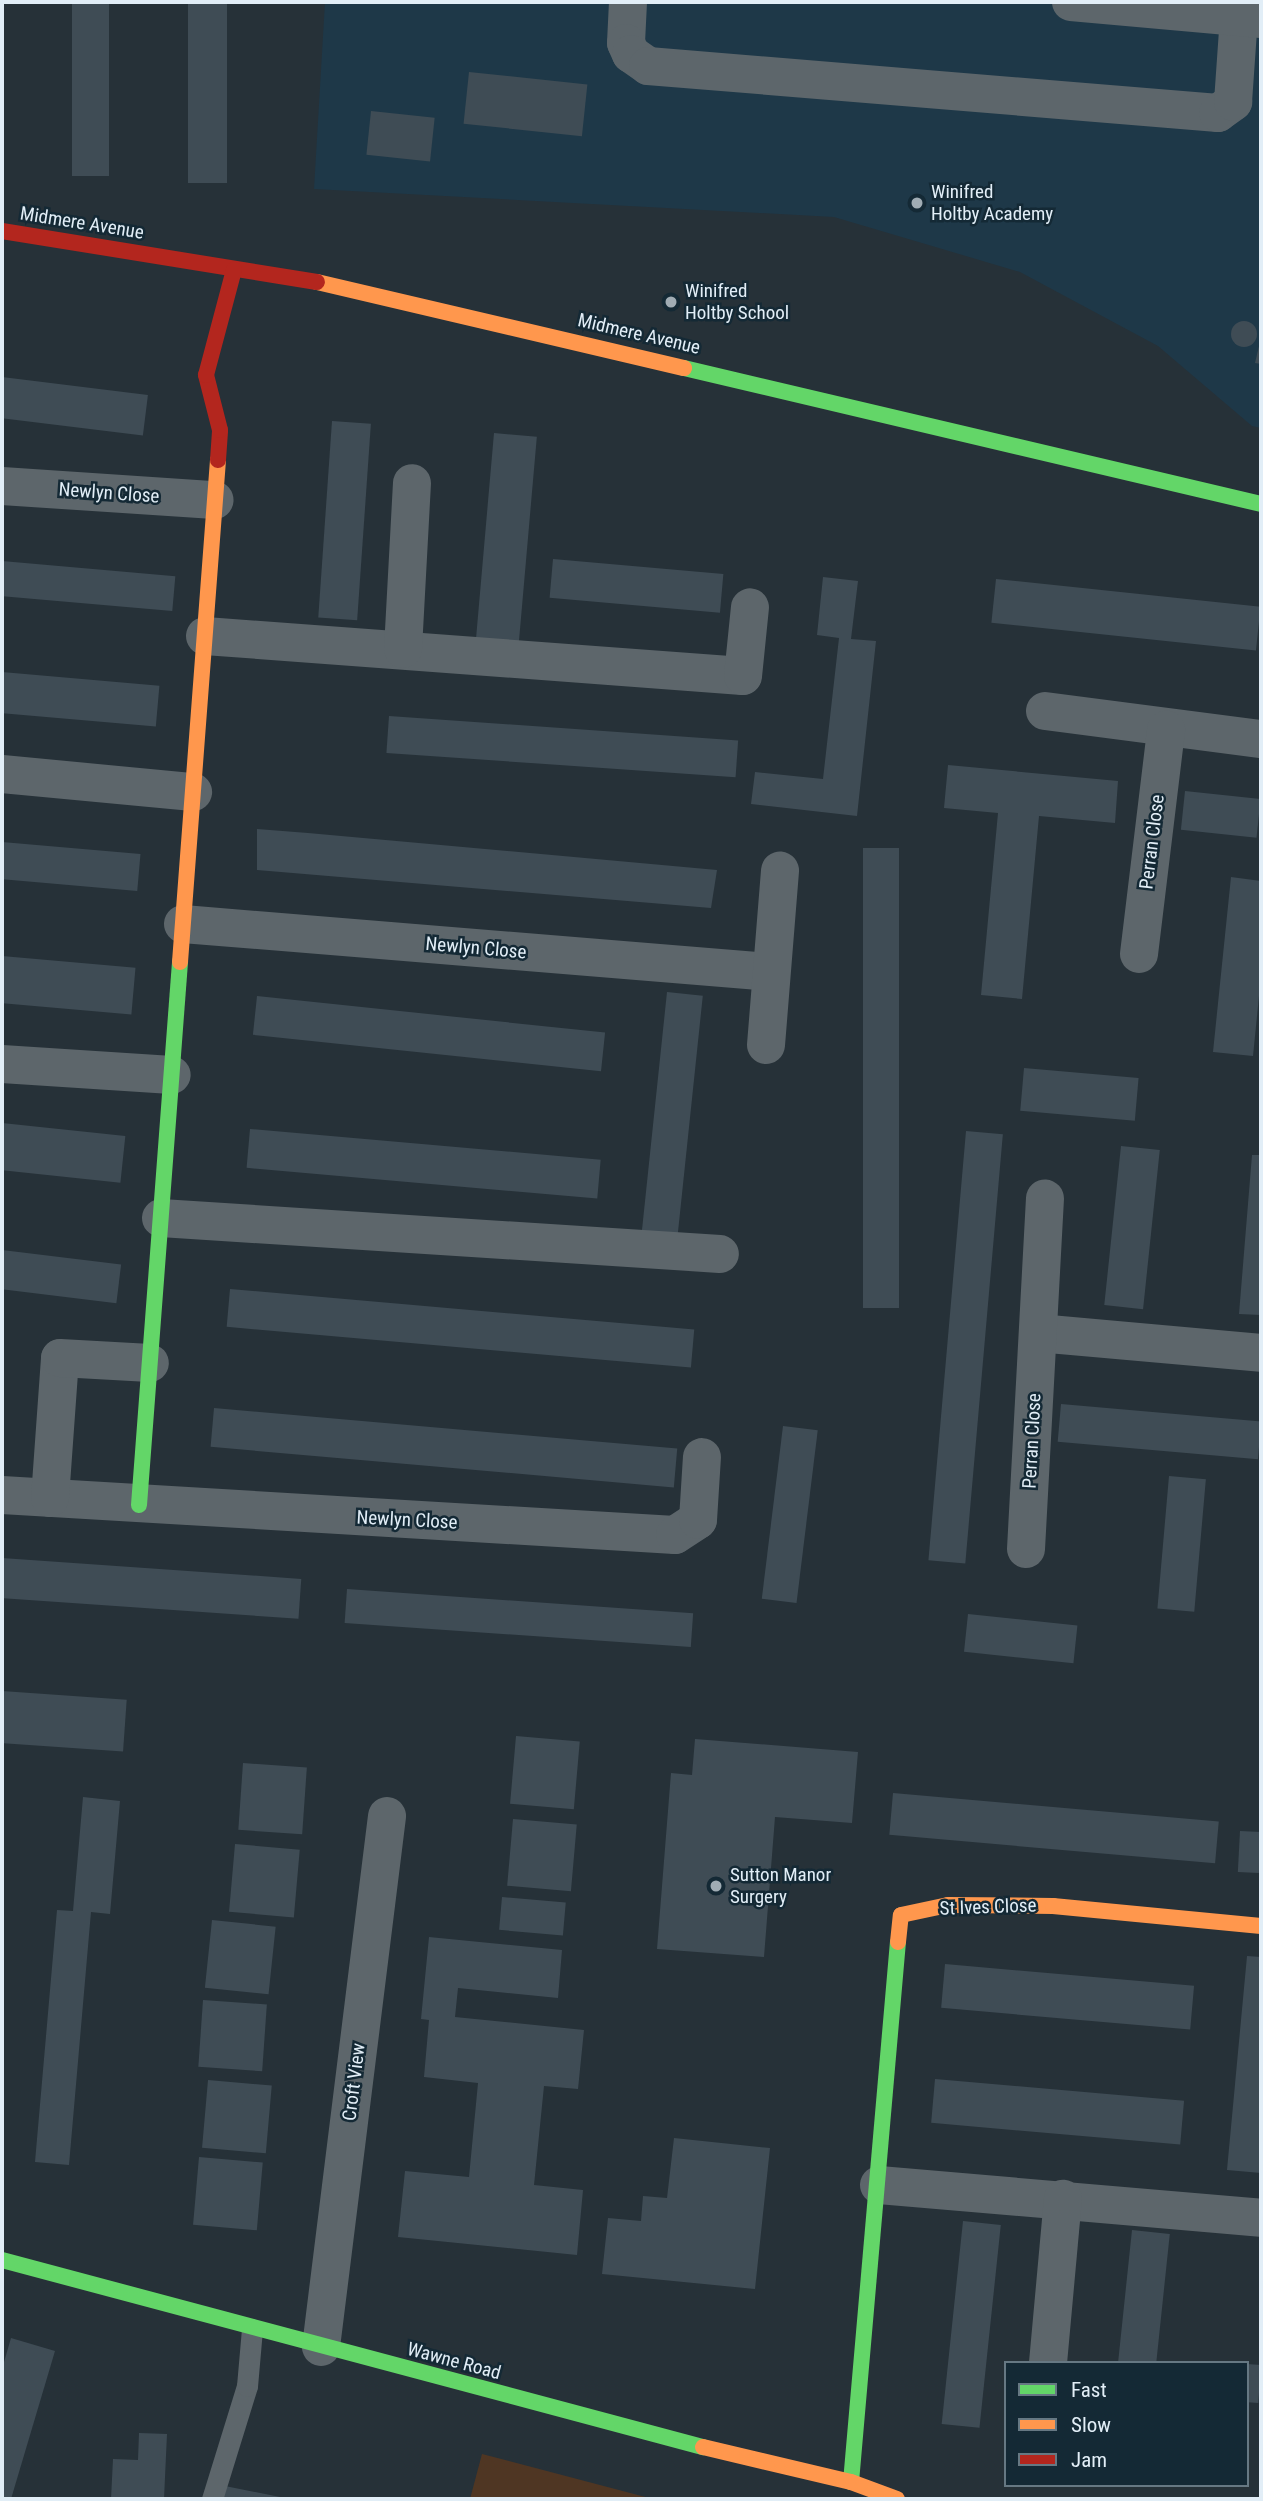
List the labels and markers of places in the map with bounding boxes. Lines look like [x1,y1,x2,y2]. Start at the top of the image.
place label: Winifred Holtby Academy [931,181,1053,225]
marker: Winifred Holtby Academy [909,195,925,211]
place label: Winifred Holtby School [685,280,789,324]
marker: Winifred Holtby School [663,294,679,310]
place label: Sutton Manor Surgery [730,1864,831,1908]
marker: Sutton Manor Surgery [708,1878,724,1894]

